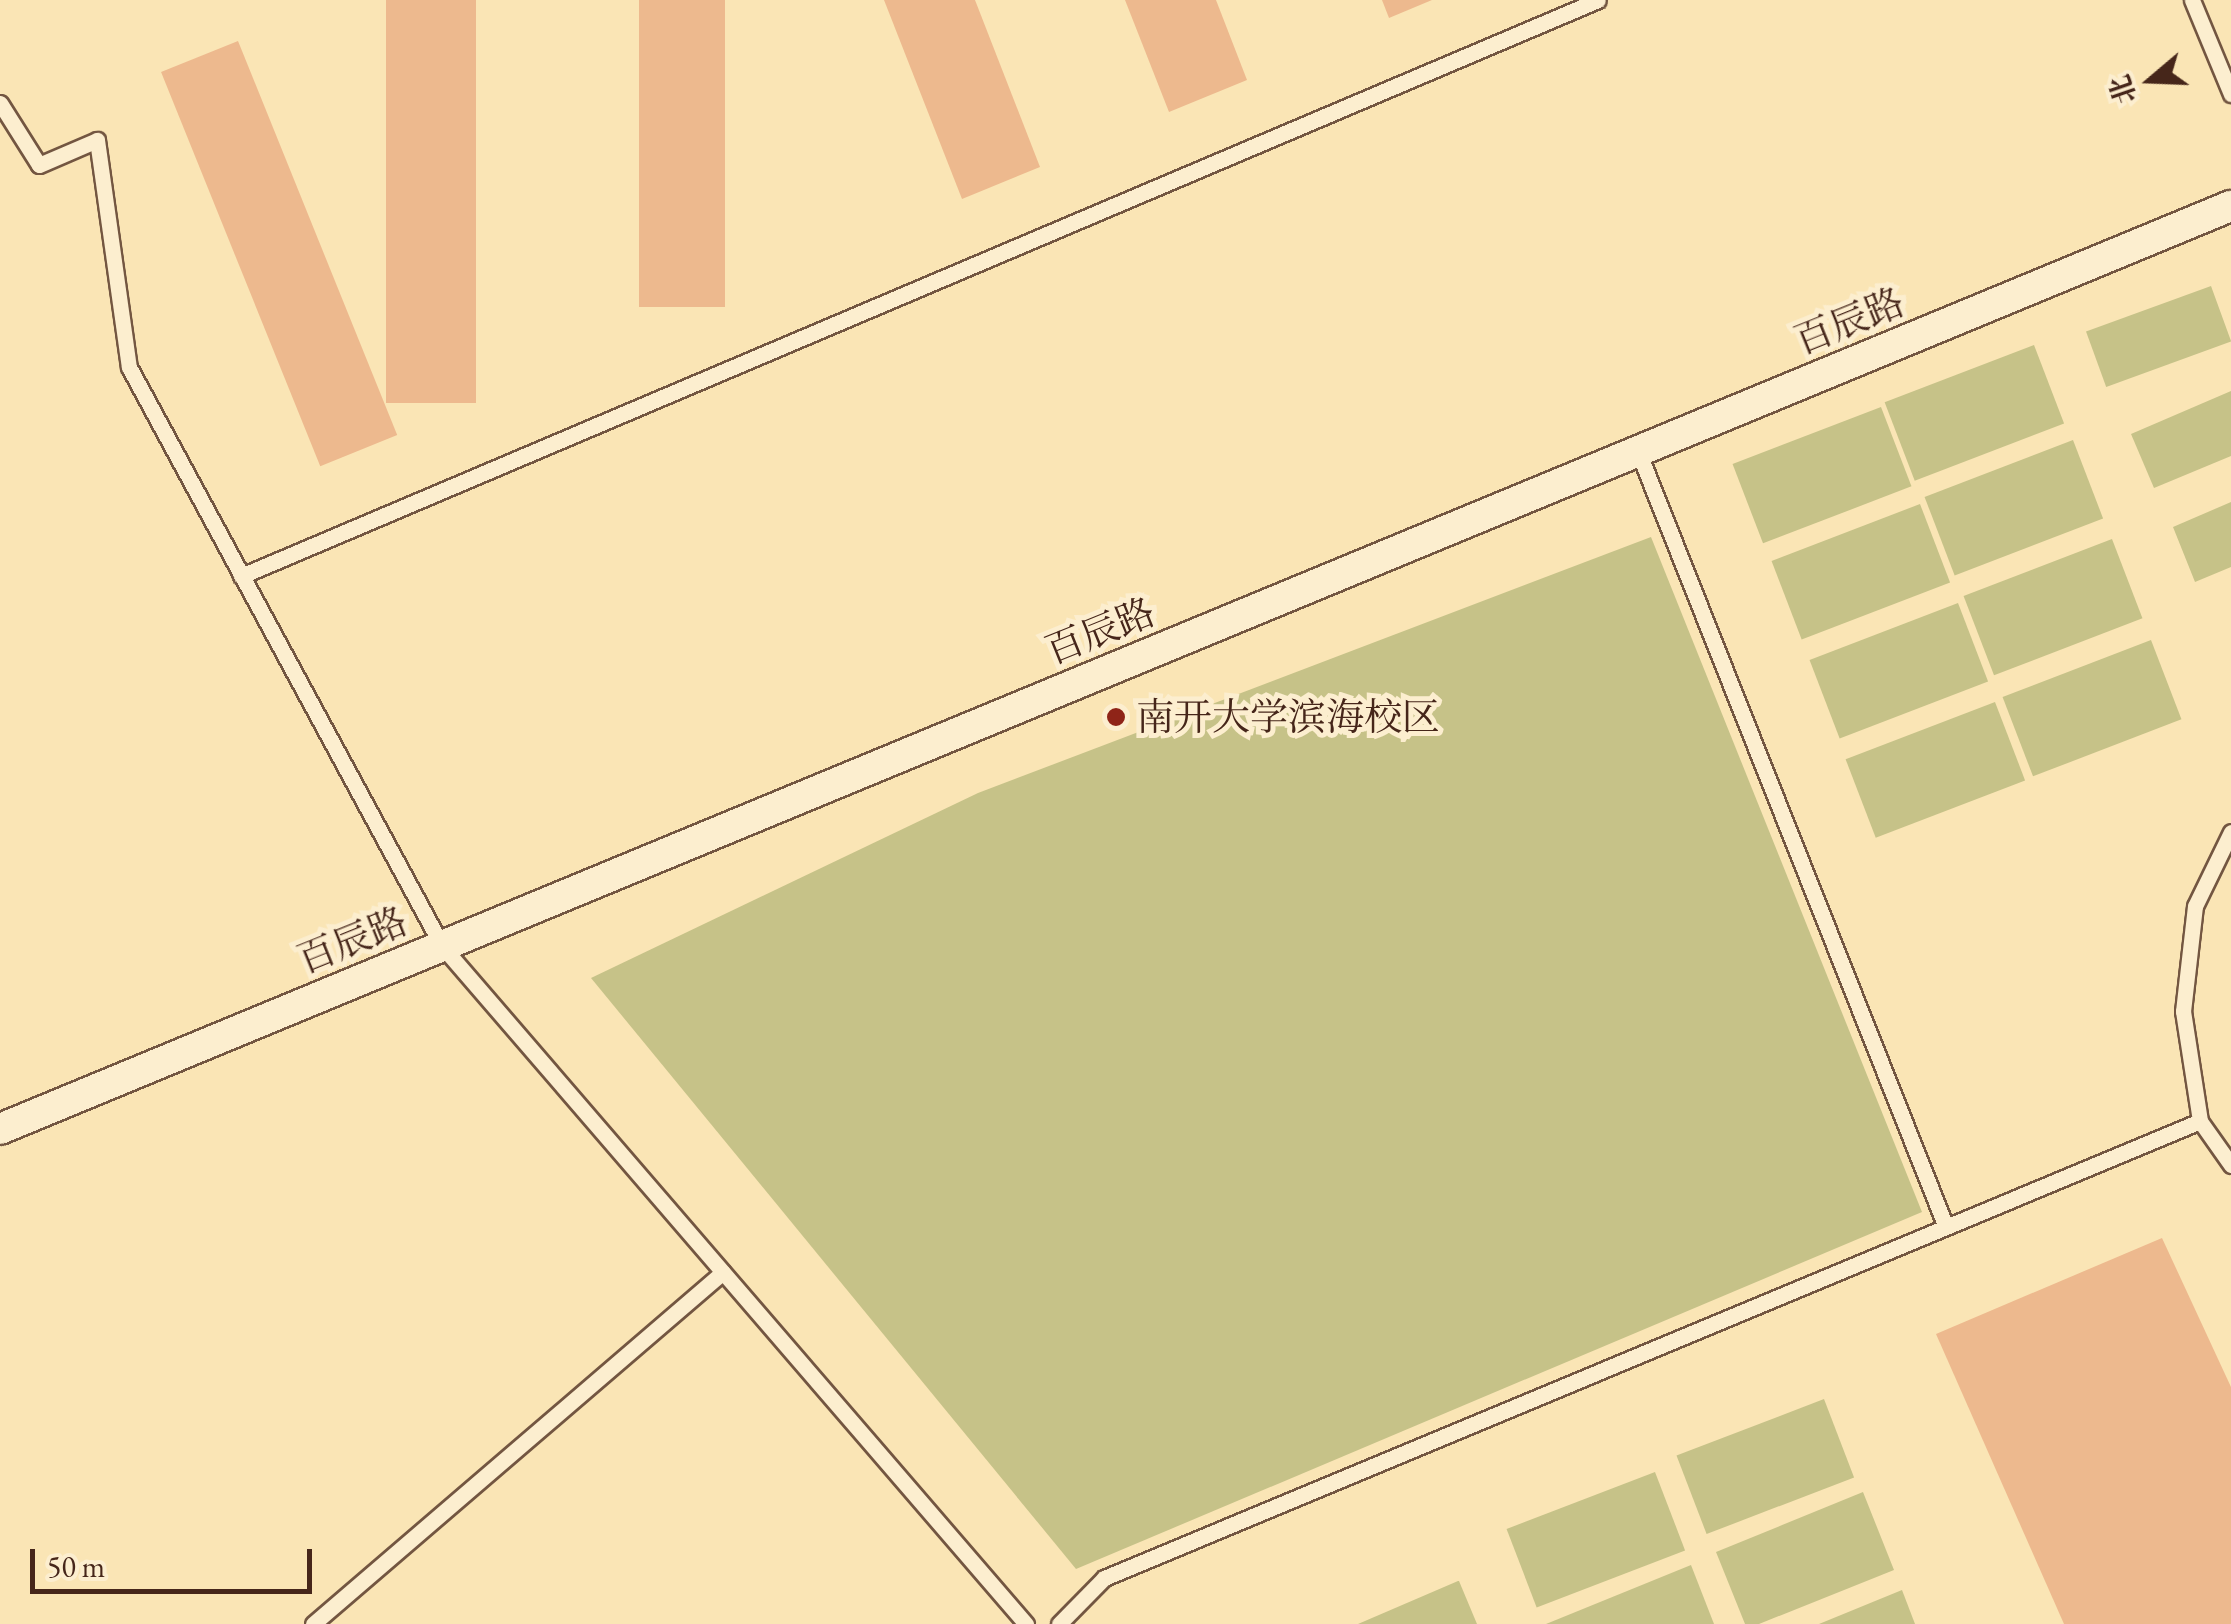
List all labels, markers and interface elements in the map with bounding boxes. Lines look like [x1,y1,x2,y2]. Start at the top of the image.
north arrow [2101,30,2201,130]
text: 北 [2101,71,2144,109]
street label: 百辰路 [1788,279,1910,363]
street label: 百辰路 [1039,589,1161,673]
place label: 南开大学滨海校区 [1136,694,1440,740]
marker: 南开大学滨海校区 [1105,706,1127,728]
street label: 百辰路 [291,898,413,982]
scale bar [35,1529,318,1591]
text: 50 m [47,1547,105,1586]

